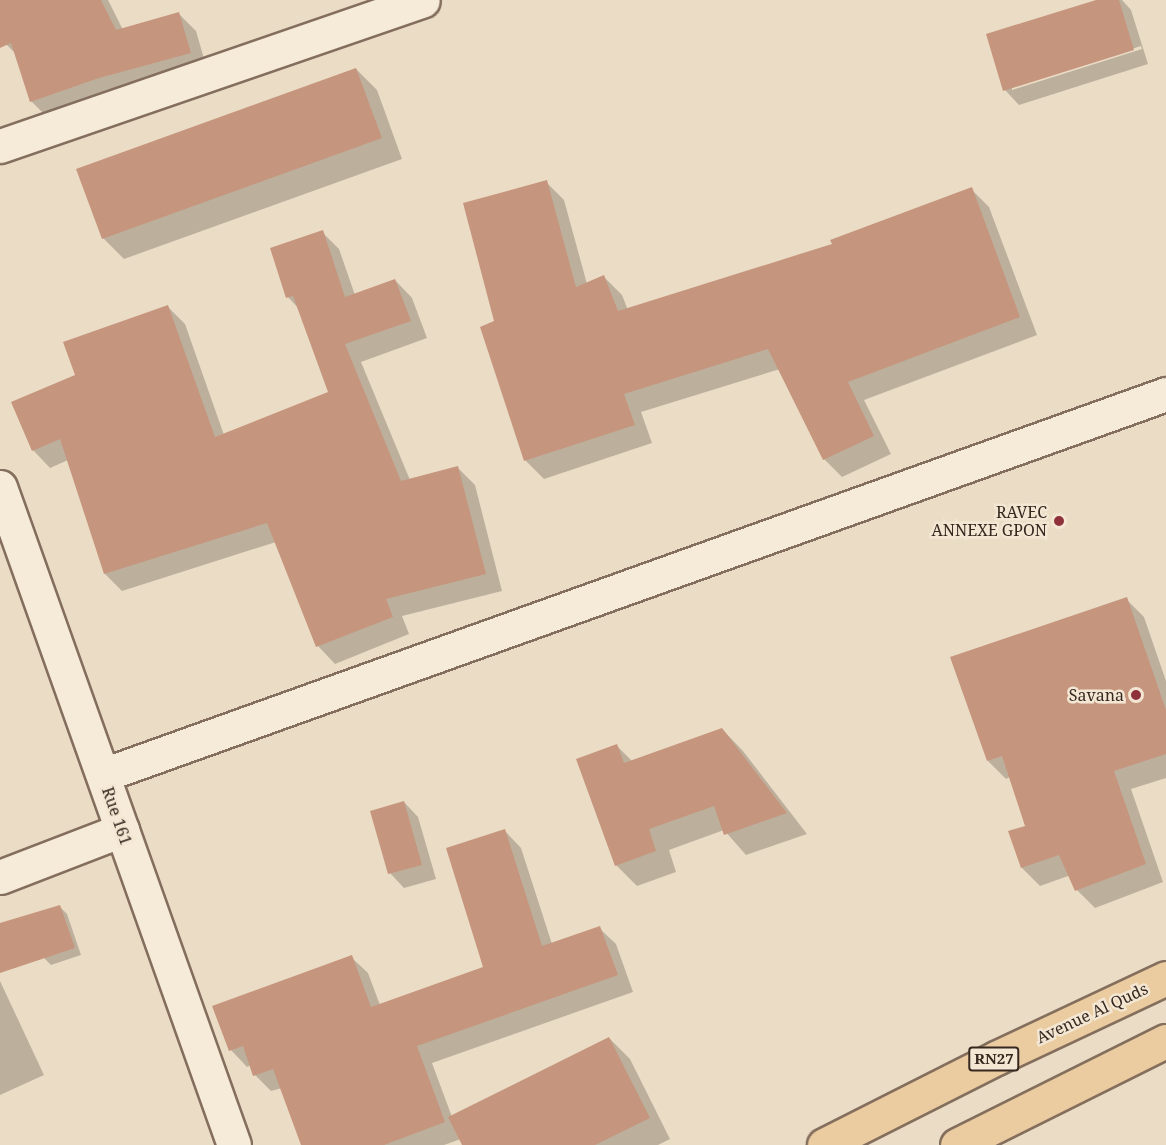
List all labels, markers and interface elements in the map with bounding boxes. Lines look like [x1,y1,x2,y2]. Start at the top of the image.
place label: RAVEC ANNEXE GPON [931,502,1047,540]
marker: RAVEC ANNEXE GPON [1052,514,1066,528]
place label: Savana [1069,685,1124,705]
marker: Savana [1129,688,1143,702]
street label: Rue 161 [98,784,136,848]
street label: Avenue Al Quds [1033,979,1151,1047]
road number: RN27 [967,1047,1021,1071]

